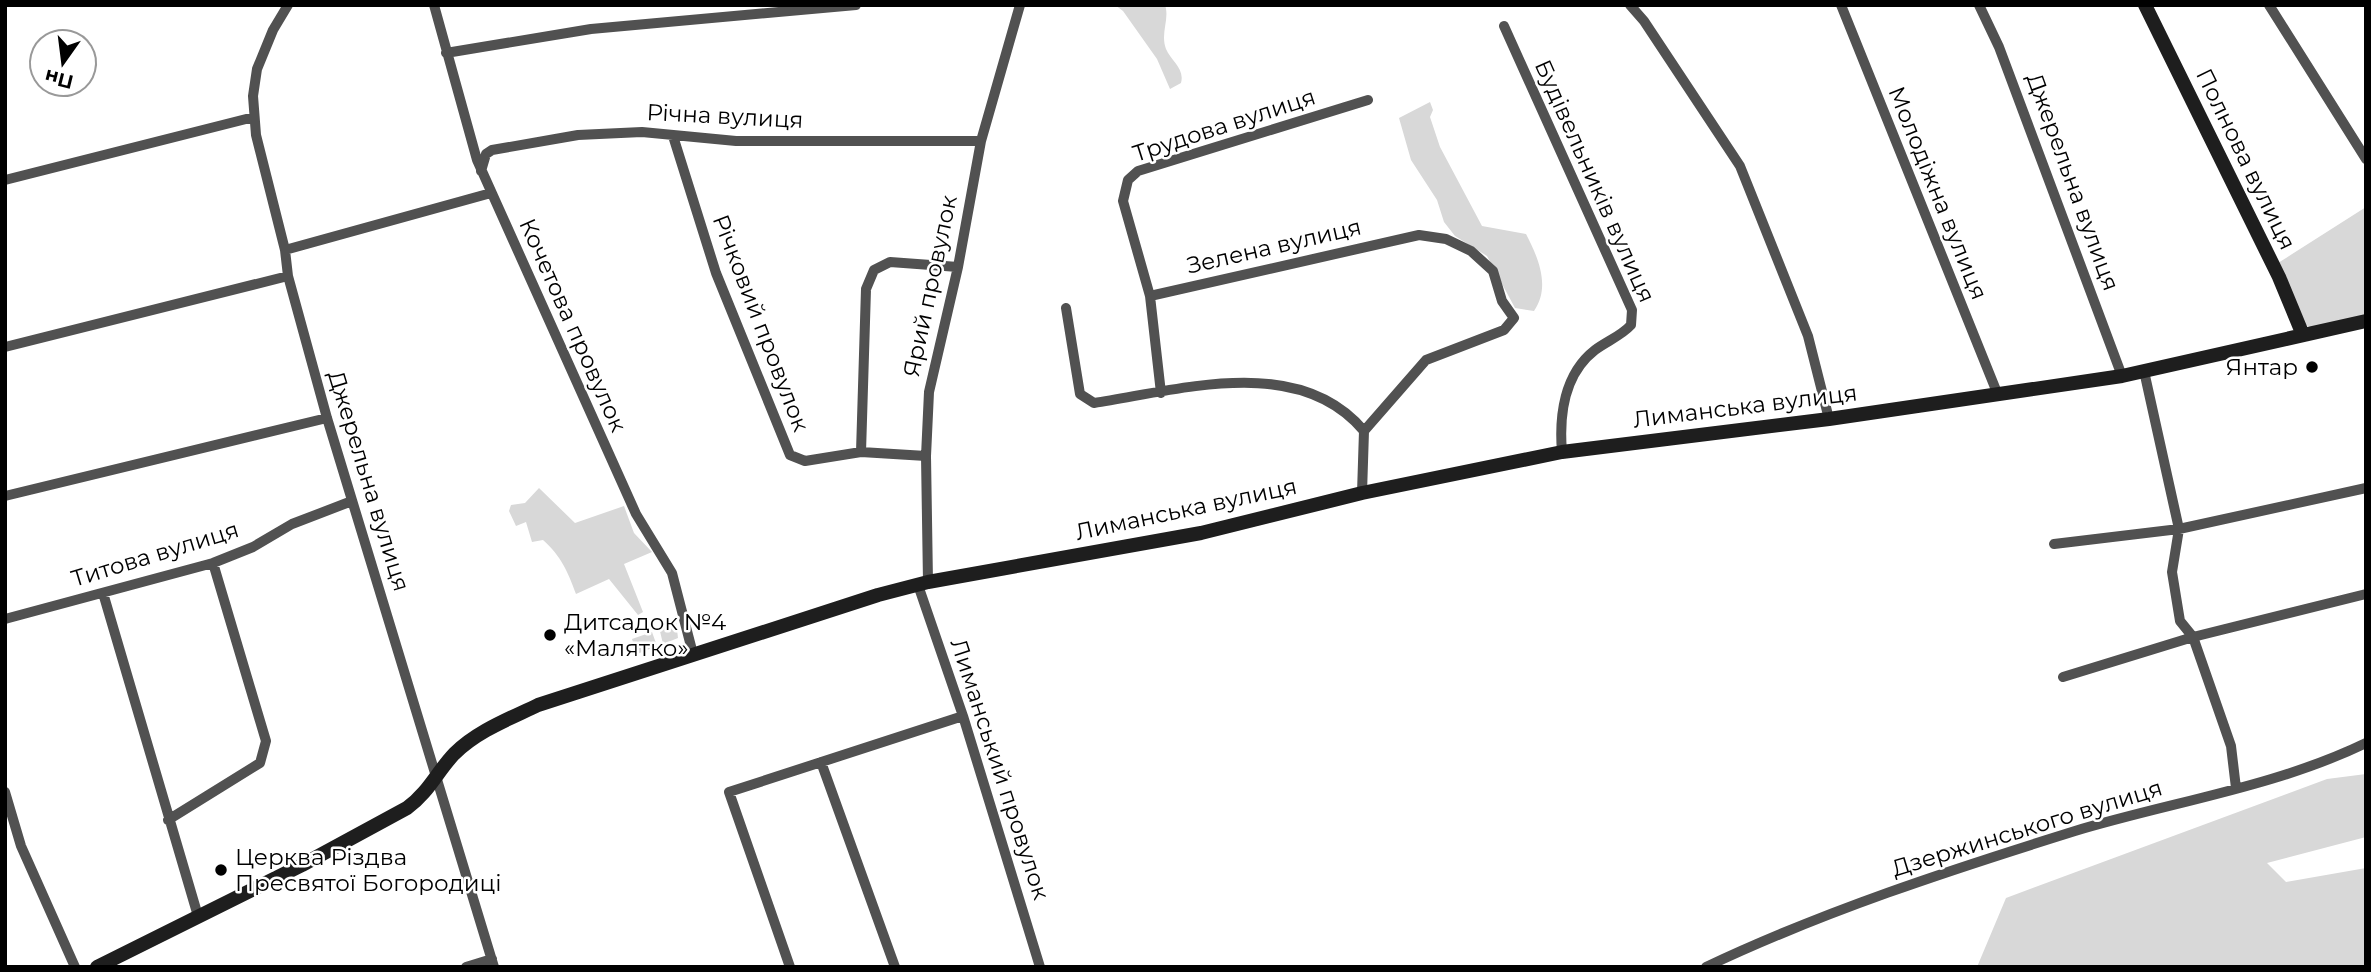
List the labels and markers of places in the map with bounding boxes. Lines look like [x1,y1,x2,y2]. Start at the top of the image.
place label: Янтар [2226,353,2298,381]
marker: Янтар [2304,359,2320,375]
place label: Дитсадок №4 «Малятко» [564,608,726,662]
marker: Дитсадок №4 «Малятко» [542,627,558,643]
place label: Церква Різдва Пресвятої Богородиці [235,843,502,897]
marker: Церква Різдва Пресвятої Богородиці [213,862,229,878]

